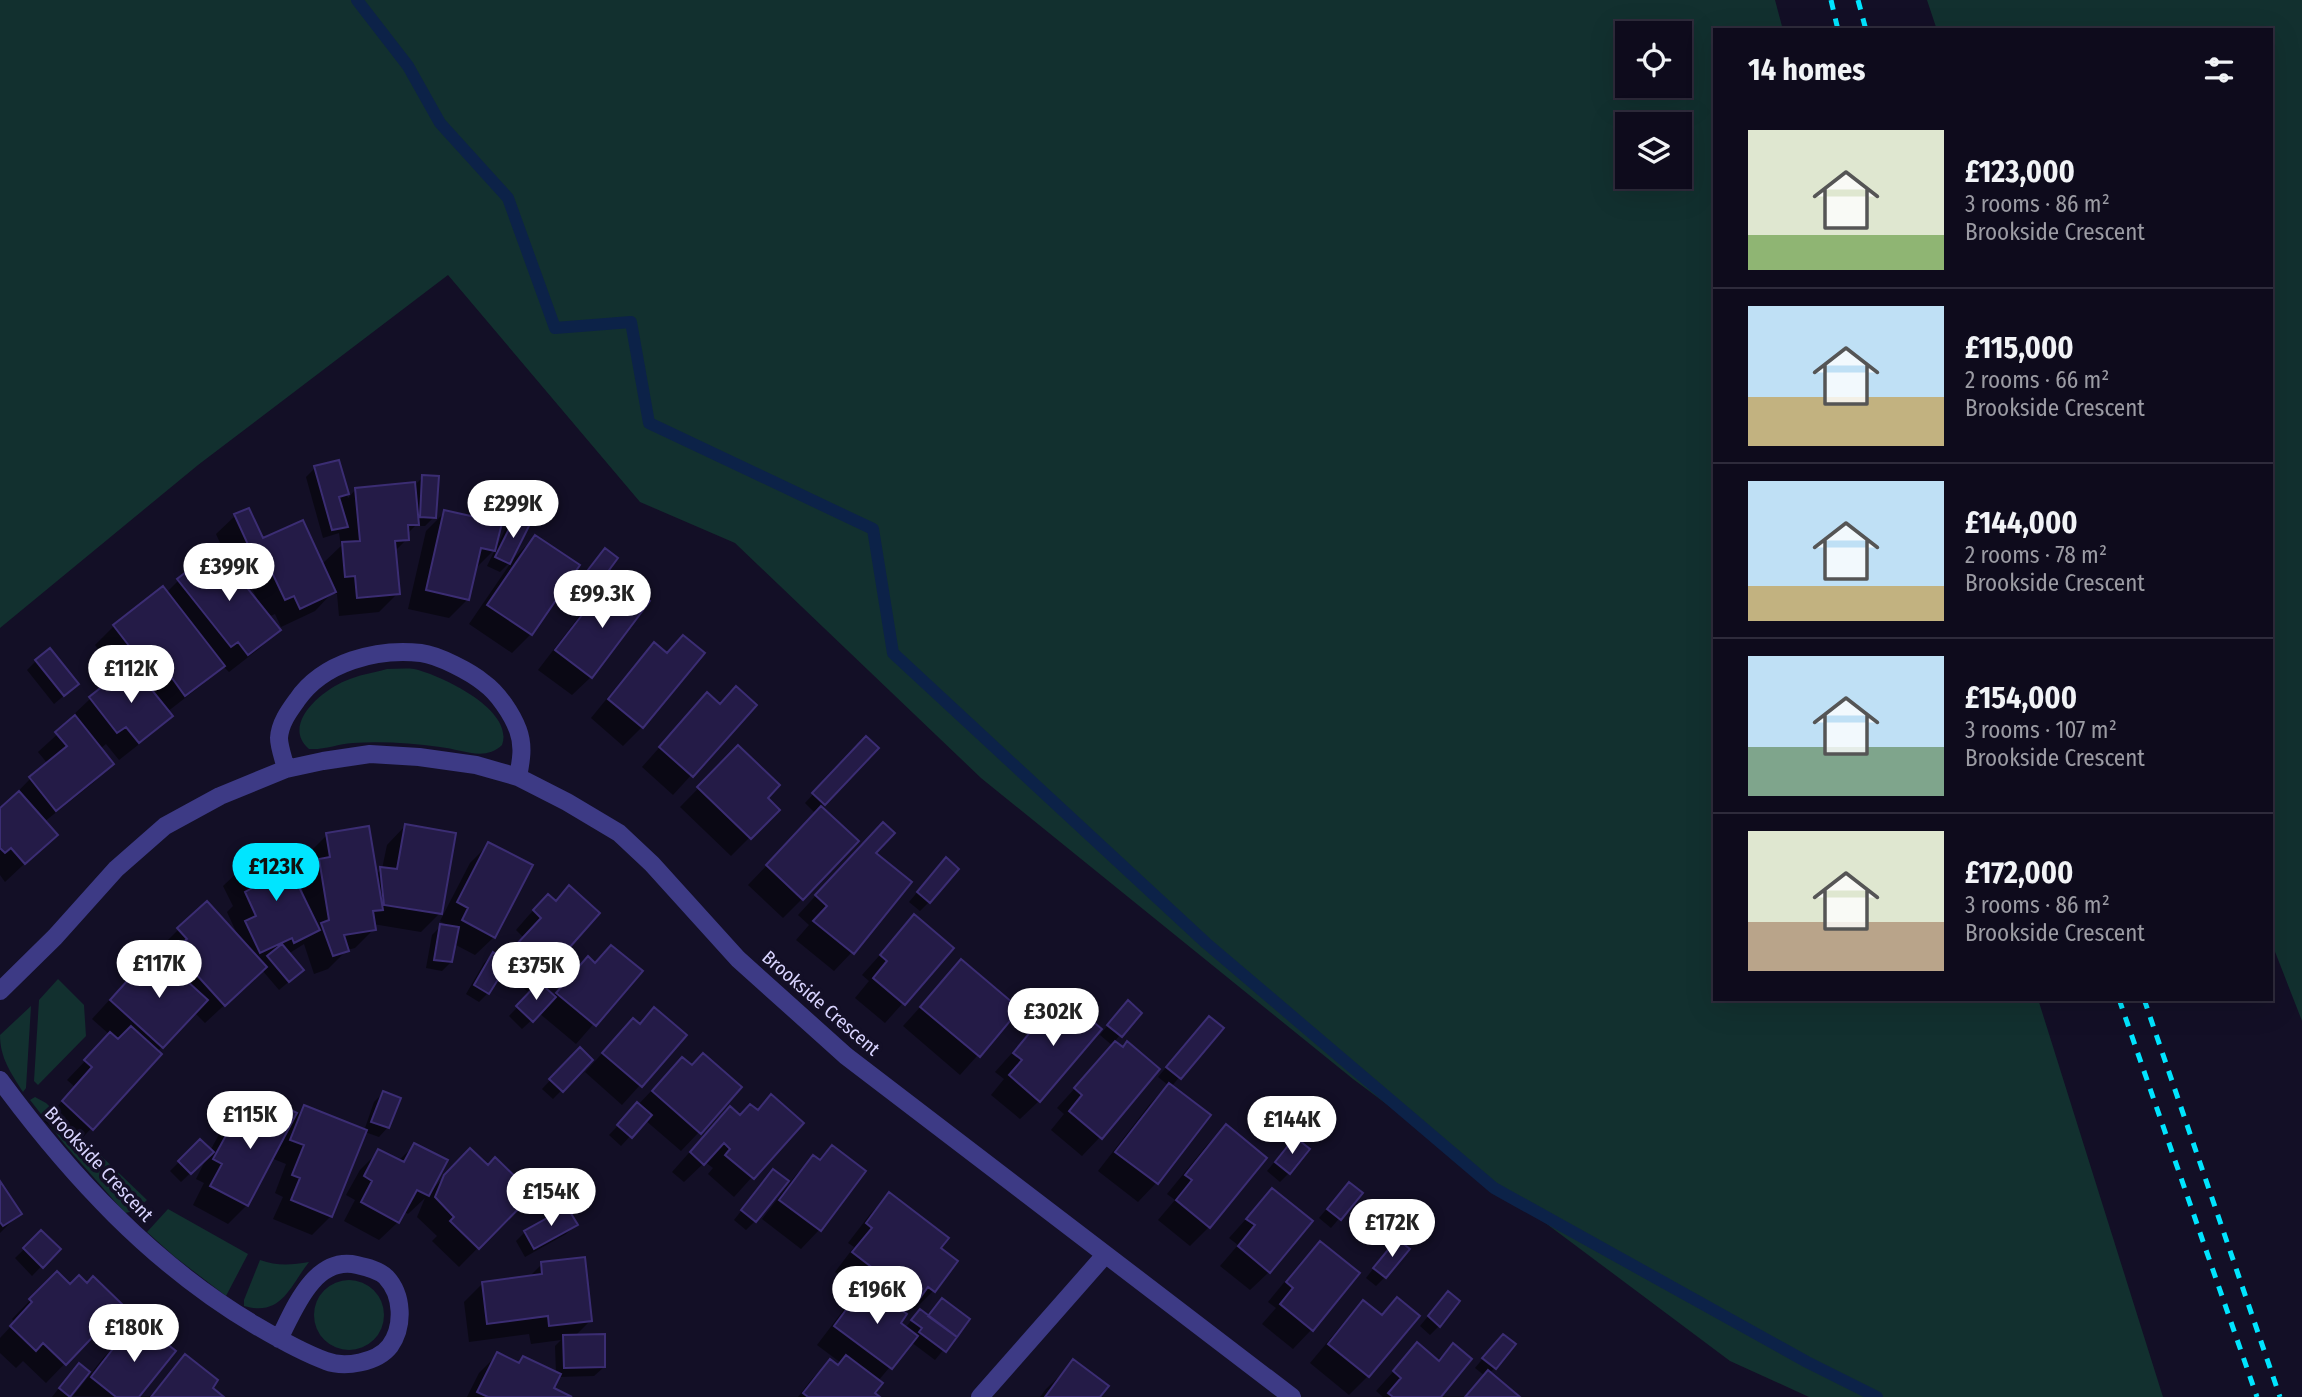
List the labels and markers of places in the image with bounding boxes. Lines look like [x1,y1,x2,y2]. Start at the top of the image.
pin: £299K [464,480,562,540]
pin: £399K [180,544,278,603]
pin: £99.3K [545,570,659,630]
pin: £112K [82,646,180,705]
pin: £123K [227,844,325,903]
pin: £117K [110,940,208,1000]
pin: £375K [487,942,585,1002]
pin: £302K [1004,988,1102,1048]
pin: £115K [201,1092,299,1151]
pin: £144K [1243,1096,1341,1156]
pin: £154K [502,1168,600,1228]
pin: £172K [1343,1200,1441,1259]
pin: £196K [828,1266,926,1326]
pin: £180K [85,1304,183,1364]

